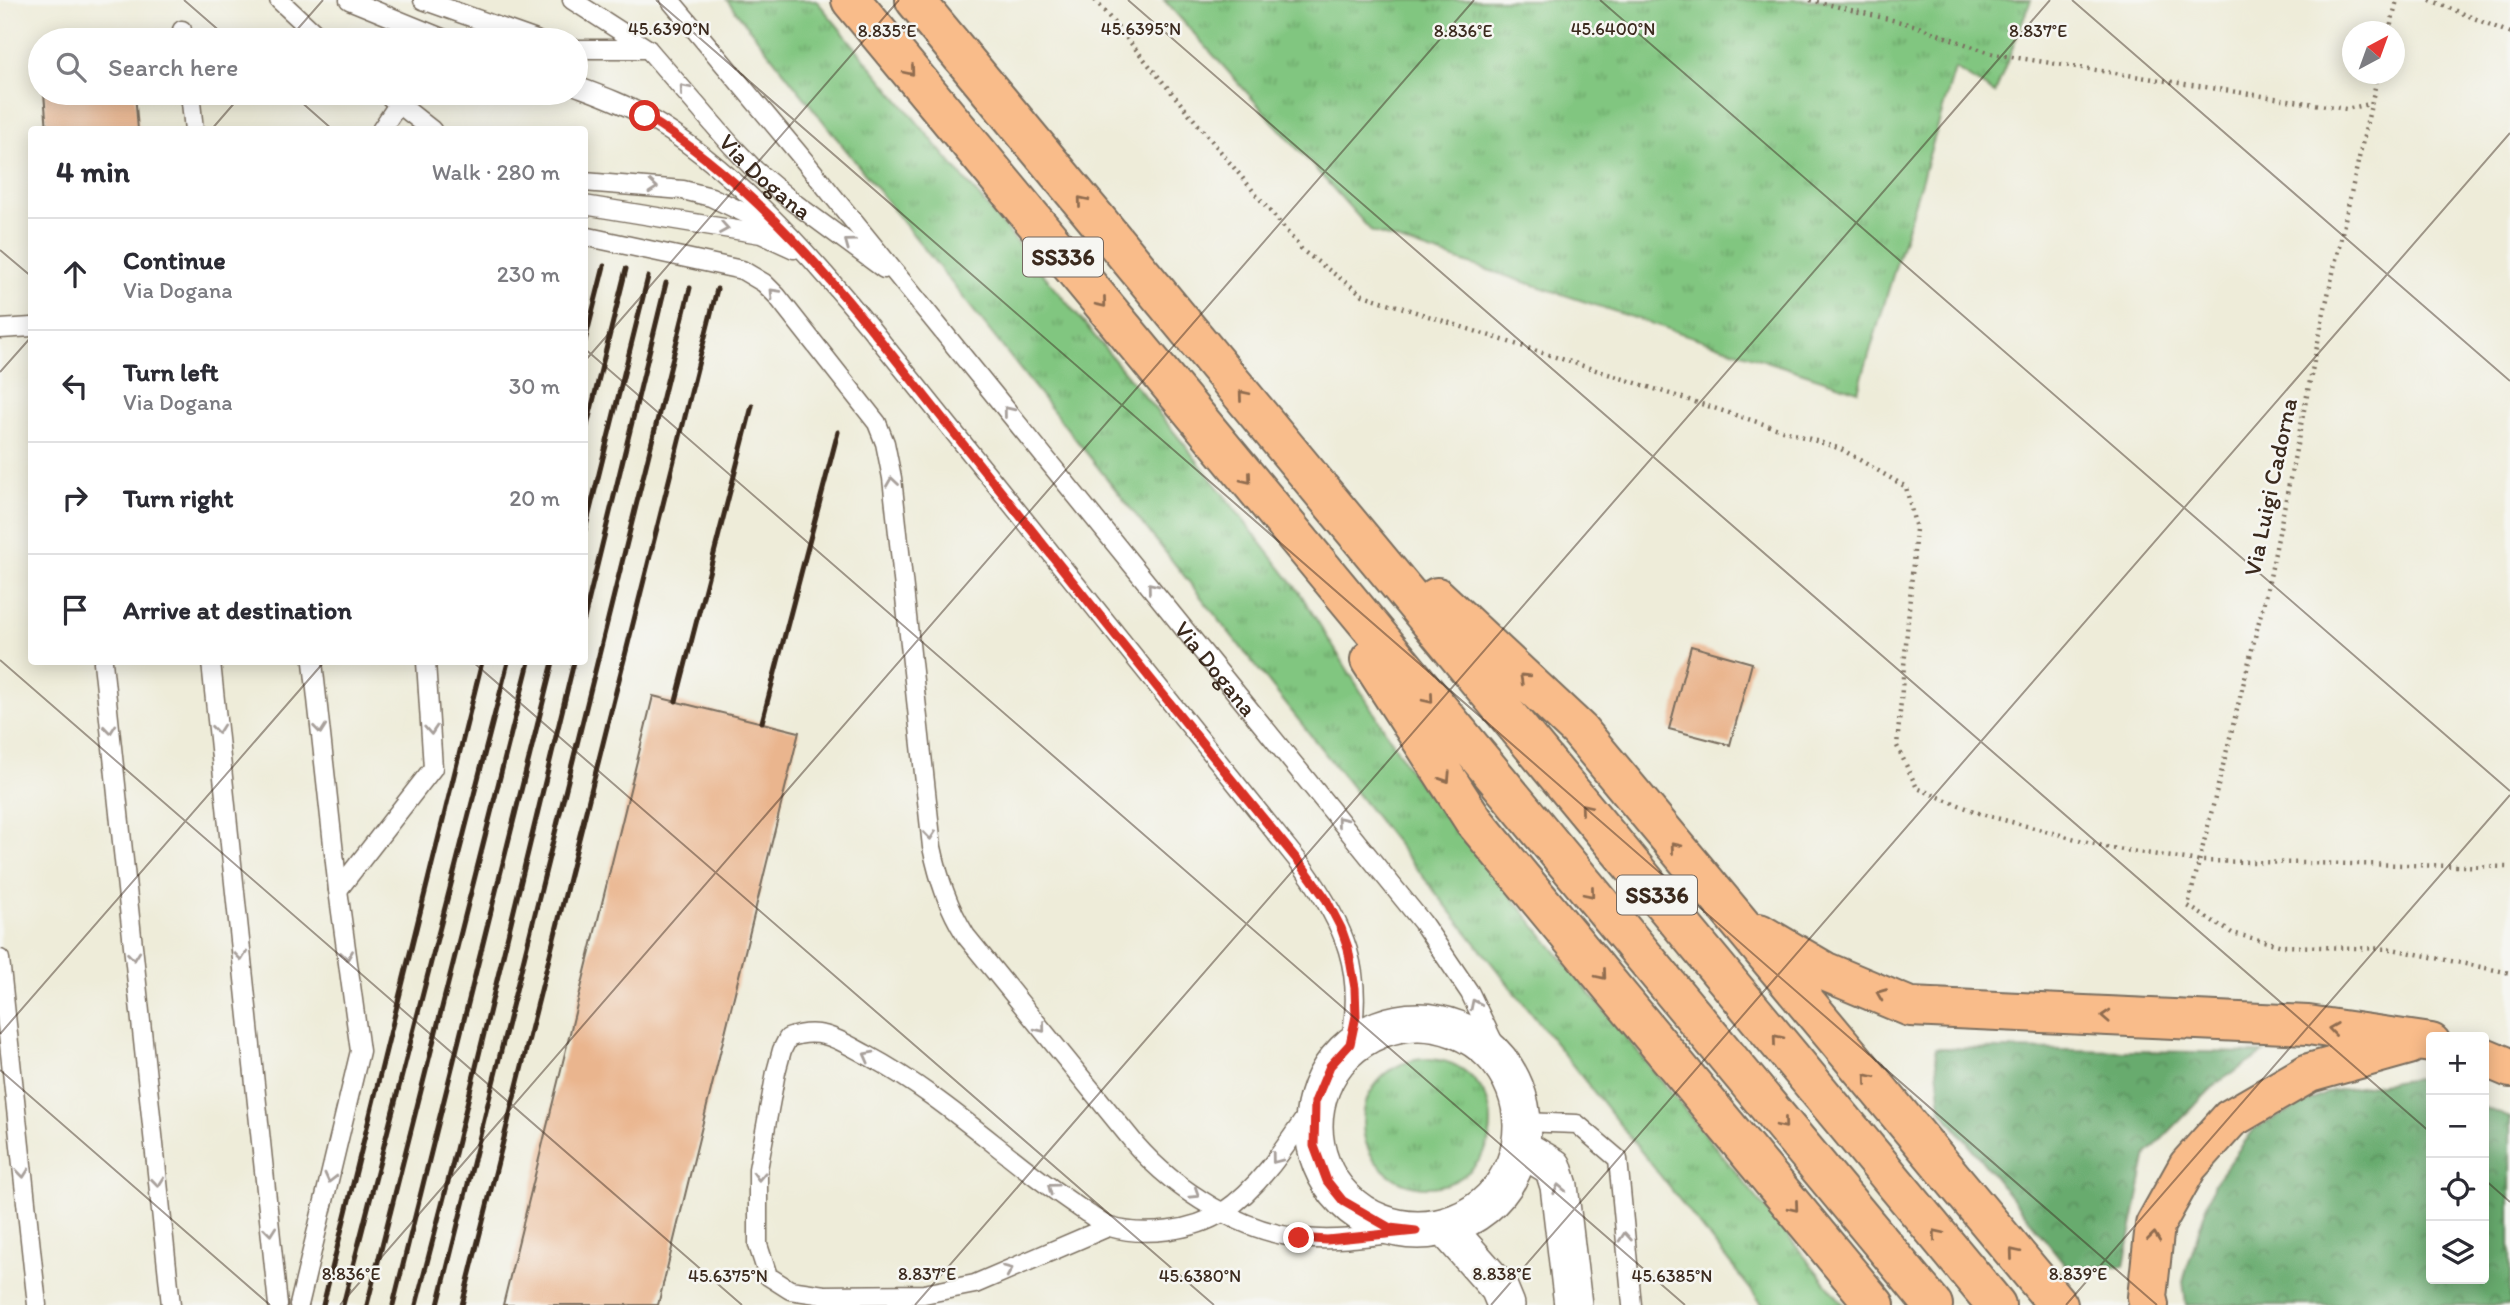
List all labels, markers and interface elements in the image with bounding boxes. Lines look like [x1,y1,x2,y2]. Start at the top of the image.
text: 45.6390°N [628,18,710,40]
text: 45.6395°N [1101,18,1181,40]
text: 45.6400°N [1571,18,1655,40]
text: 8.835°E [858,20,916,42]
text: 8.836°E [1434,20,1492,42]
text: 8.837°E [2009,20,2067,42]
north arrow [2342,21,2405,84]
search box [28,28,588,105]
icon: search [52,48,90,86]
text: Search here [108,51,238,83]
one-way arrow [902,63,914,76]
one-way arrow [679,84,692,96]
route start [629,100,660,131]
street label: Via Dogana [713,127,817,225]
text: 4 min [56,153,130,190]
text: Walk · 280 m [432,158,560,186]
one-way arrow [647,179,658,194]
one-way arrow [1078,197,1090,210]
one-way arrow [718,220,730,235]
road number: SS336 [1023,238,1103,276]
one-way arrow [844,239,857,251]
text: Continue [123,244,226,276]
icon: ahead [56,255,94,293]
text: 230 m [497,260,560,288]
text: Via Dogana [123,276,233,304]
one-way arrow [769,289,782,302]
one-way arrow [1093,296,1106,308]
text: Turn left [123,356,219,388]
icon: left [56,367,94,405]
text: 30 m [509,372,560,400]
text: Via Dogana [123,388,233,416]
one-way arrow [1239,391,1251,404]
street label: Via Luigi Cadorna [2237,395,2303,578]
one-way arrow [1004,406,1016,419]
one-way arrow [1238,471,1251,483]
one-way arrow [885,476,900,488]
icon: right [56,479,94,517]
text: Turn right [123,482,234,514]
text: 20 m [509,484,560,512]
one-way arrow [1148,583,1160,596]
icon: arrive [56,591,94,629]
text: Arrive at destination [123,594,352,626]
street label: Via Dogana [1169,615,1263,722]
one-way arrow [1519,674,1532,687]
one-way arrow [1421,691,1434,704]
one-way arrow [313,723,328,735]
one-way arrow [102,724,117,735]
one-way arrow [210,724,225,735]
one-way arrow [423,724,438,735]
one-way arrow [1438,770,1451,783]
one-way arrow [1581,803,1593,816]
one-way arrow [1337,817,1349,830]
one-way arrow [923,829,938,841]
one-way arrow [1671,843,1684,855]
road number: SS336 [1617,876,1697,914]
one-way arrow [1582,885,1595,897]
one-way arrow [340,949,355,961]
one-way arrow [126,950,141,961]
one-way arrow [234,950,249,961]
one-way arrow [1594,967,1606,980]
one-way arrow [1875,989,1887,1003]
one-way arrow [1470,999,1484,1011]
one-way arrow [2100,1008,2111,1023]
one-way arrow [1033,1021,1046,1033]
one-way arrow [2327,1021,2339,1036]
map controls [2426,1032,2489,1284]
button: + [2426,1032,2489,1095]
one-way arrow [1772,1035,1785,1047]
one-way arrow [862,1050,875,1064]
one-way arrow [1864,1074,1876,1087]
button: − [2426,1095,2489,1158]
one-way arrow [1775,1116,1787,1129]
one-way arrow [1271,1151,1284,1163]
button: locate [2426,1158,2489,1221]
one-way arrow [15,1168,30,1179]
one-way arrow [751,1170,766,1181]
one-way arrow [323,1172,338,1184]
one-way arrow [150,1177,165,1188]
one-way arrow [1552,1183,1567,1195]
one-way arrow [1047,1184,1060,1197]
one-way arrow [1187,1186,1200,1199]
one-way arrow [1786,1199,1798,1212]
button: layers [2426,1221,2489,1284]
route end [1283,1222,1314,1253]
one-way arrow [262,1225,277,1236]
one-way arrow [1933,1229,1945,1242]
one-way arrow [1618,1231,1633,1242]
one-way arrow [2146,1231,2161,1243]
one-way arrow [2010,1248,2022,1261]
text: 8.836°E [322,1263,380,1285]
text: 8.837°E [898,1263,956,1285]
text: 8.838°E [1472,1263,1532,1285]
text: 8.839°E [2049,1263,2107,1285]
one-way arrow [1001,1264,1013,1278]
text: 45.6375°N [688,1265,768,1287]
text: 45.6380°N [1159,1265,1241,1287]
text: 45.6385°N [1632,1265,1712,1287]

